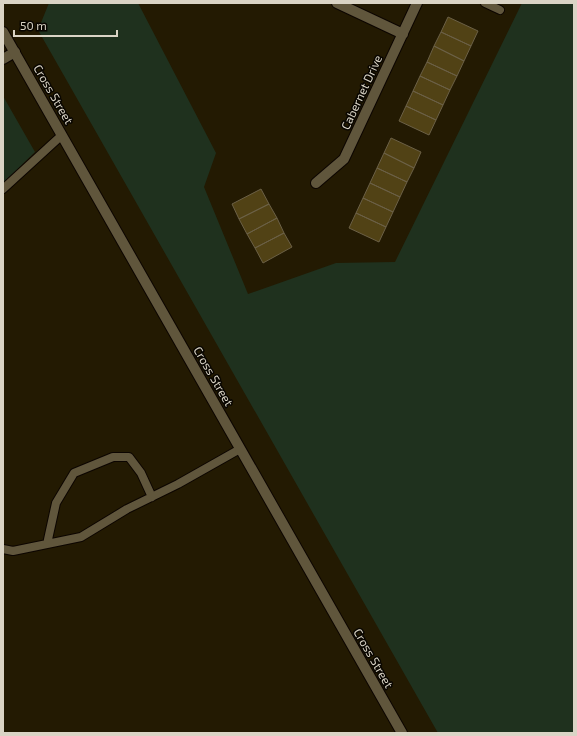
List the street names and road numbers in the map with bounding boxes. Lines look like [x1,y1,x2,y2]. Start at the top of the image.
street label: Cabernet Drive [338,52,384,132]
street label: Cross Street [31,62,77,127]
street label: Cross Street [191,344,237,409]
street label: Cross Street [351,626,397,691]

